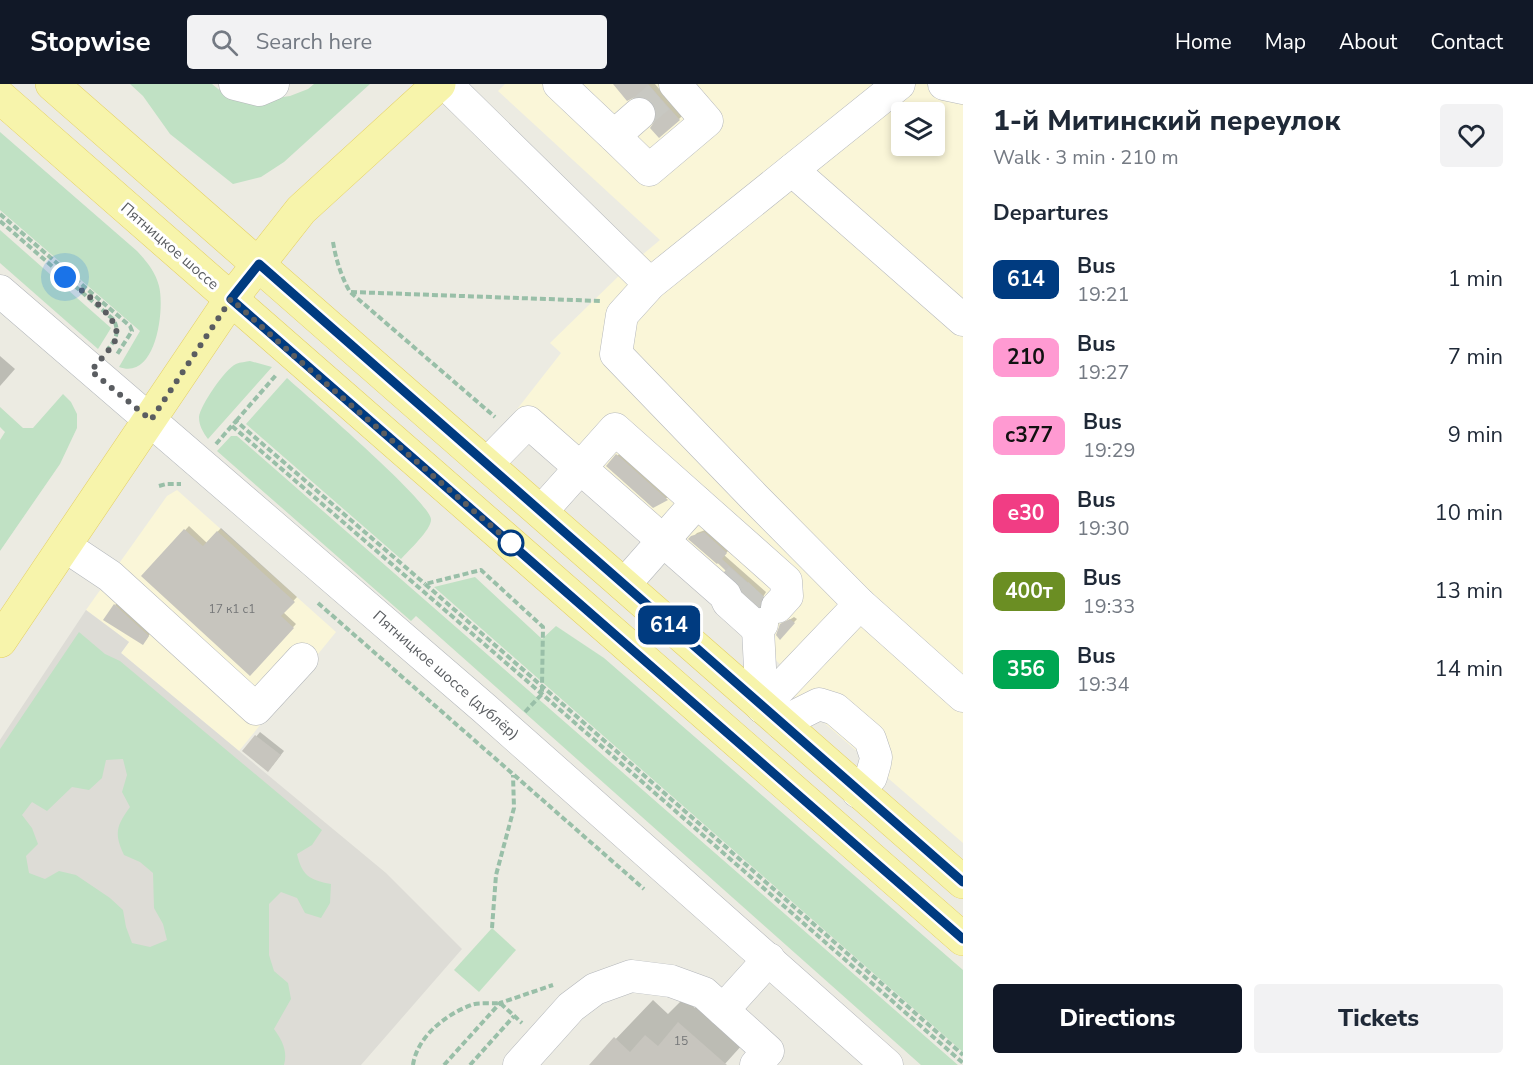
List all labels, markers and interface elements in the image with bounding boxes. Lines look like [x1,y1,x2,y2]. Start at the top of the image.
search box [187,15,607,69]
text: Stopwise [30,23,151,61]
icon: search [208,26,241,59]
text: Search here [256,27,372,57]
text: Home [1175,28,1232,56]
text: Map [1265,28,1306,56]
text: About [1339,28,1397,56]
text: Contact [1430,28,1503,56]
map controls [891,102,945,156]
button: layers [891,102,945,156]
text: 1-й Митинский переулок [993,102,1340,140]
button: heart [1440,104,1503,167]
text: Walk · 3 min · 210 m [993,144,1179,171]
street label: Пятницкое шоссе [117,198,223,294]
text: Departures [993,198,1108,228]
text: Bus [1077,251,1116,281]
your location [50,262,80,292]
text: 1 min [1448,264,1503,294]
text: 614 [1007,265,1045,293]
text: 19:21 [1077,281,1130,308]
text: Bus [1077,329,1116,359]
text: 7 min [1448,342,1503,372]
text: 210 [1007,343,1045,371]
text: 19:27 [1077,359,1130,386]
text: Bus [1083,407,1122,437]
text: 9 min [1448,420,1503,450]
text: с377 [1005,421,1053,449]
text: 19:29 [1083,437,1136,464]
text: Bus [1077,485,1116,515]
text: 10 min [1435,498,1503,528]
text: е30 [1008,499,1044,527]
text: 19:30 [1077,515,1130,542]
unlabelled marker [498,530,524,556]
text: Bus [1083,563,1121,593]
text: 13 min [1435,576,1503,606]
text: 400т [1005,577,1053,605]
text: 19:33 [1083,593,1135,620]
house number: 17 к1 с1 [209,601,255,617]
street label: Пятницкое шоссе (дублёр) [369,606,523,744]
line badge: 614 [634,606,704,644]
text: 614 [650,611,688,639]
text: Bus [1077,641,1116,671]
text: 14 min [1435,654,1503,684]
text: 356 [1007,655,1045,683]
text: 19:34 [1077,671,1130,698]
button: Directions [993,984,1242,1053]
button: Tickets [1254,984,1503,1053]
house number: 15 [674,1033,688,1049]

